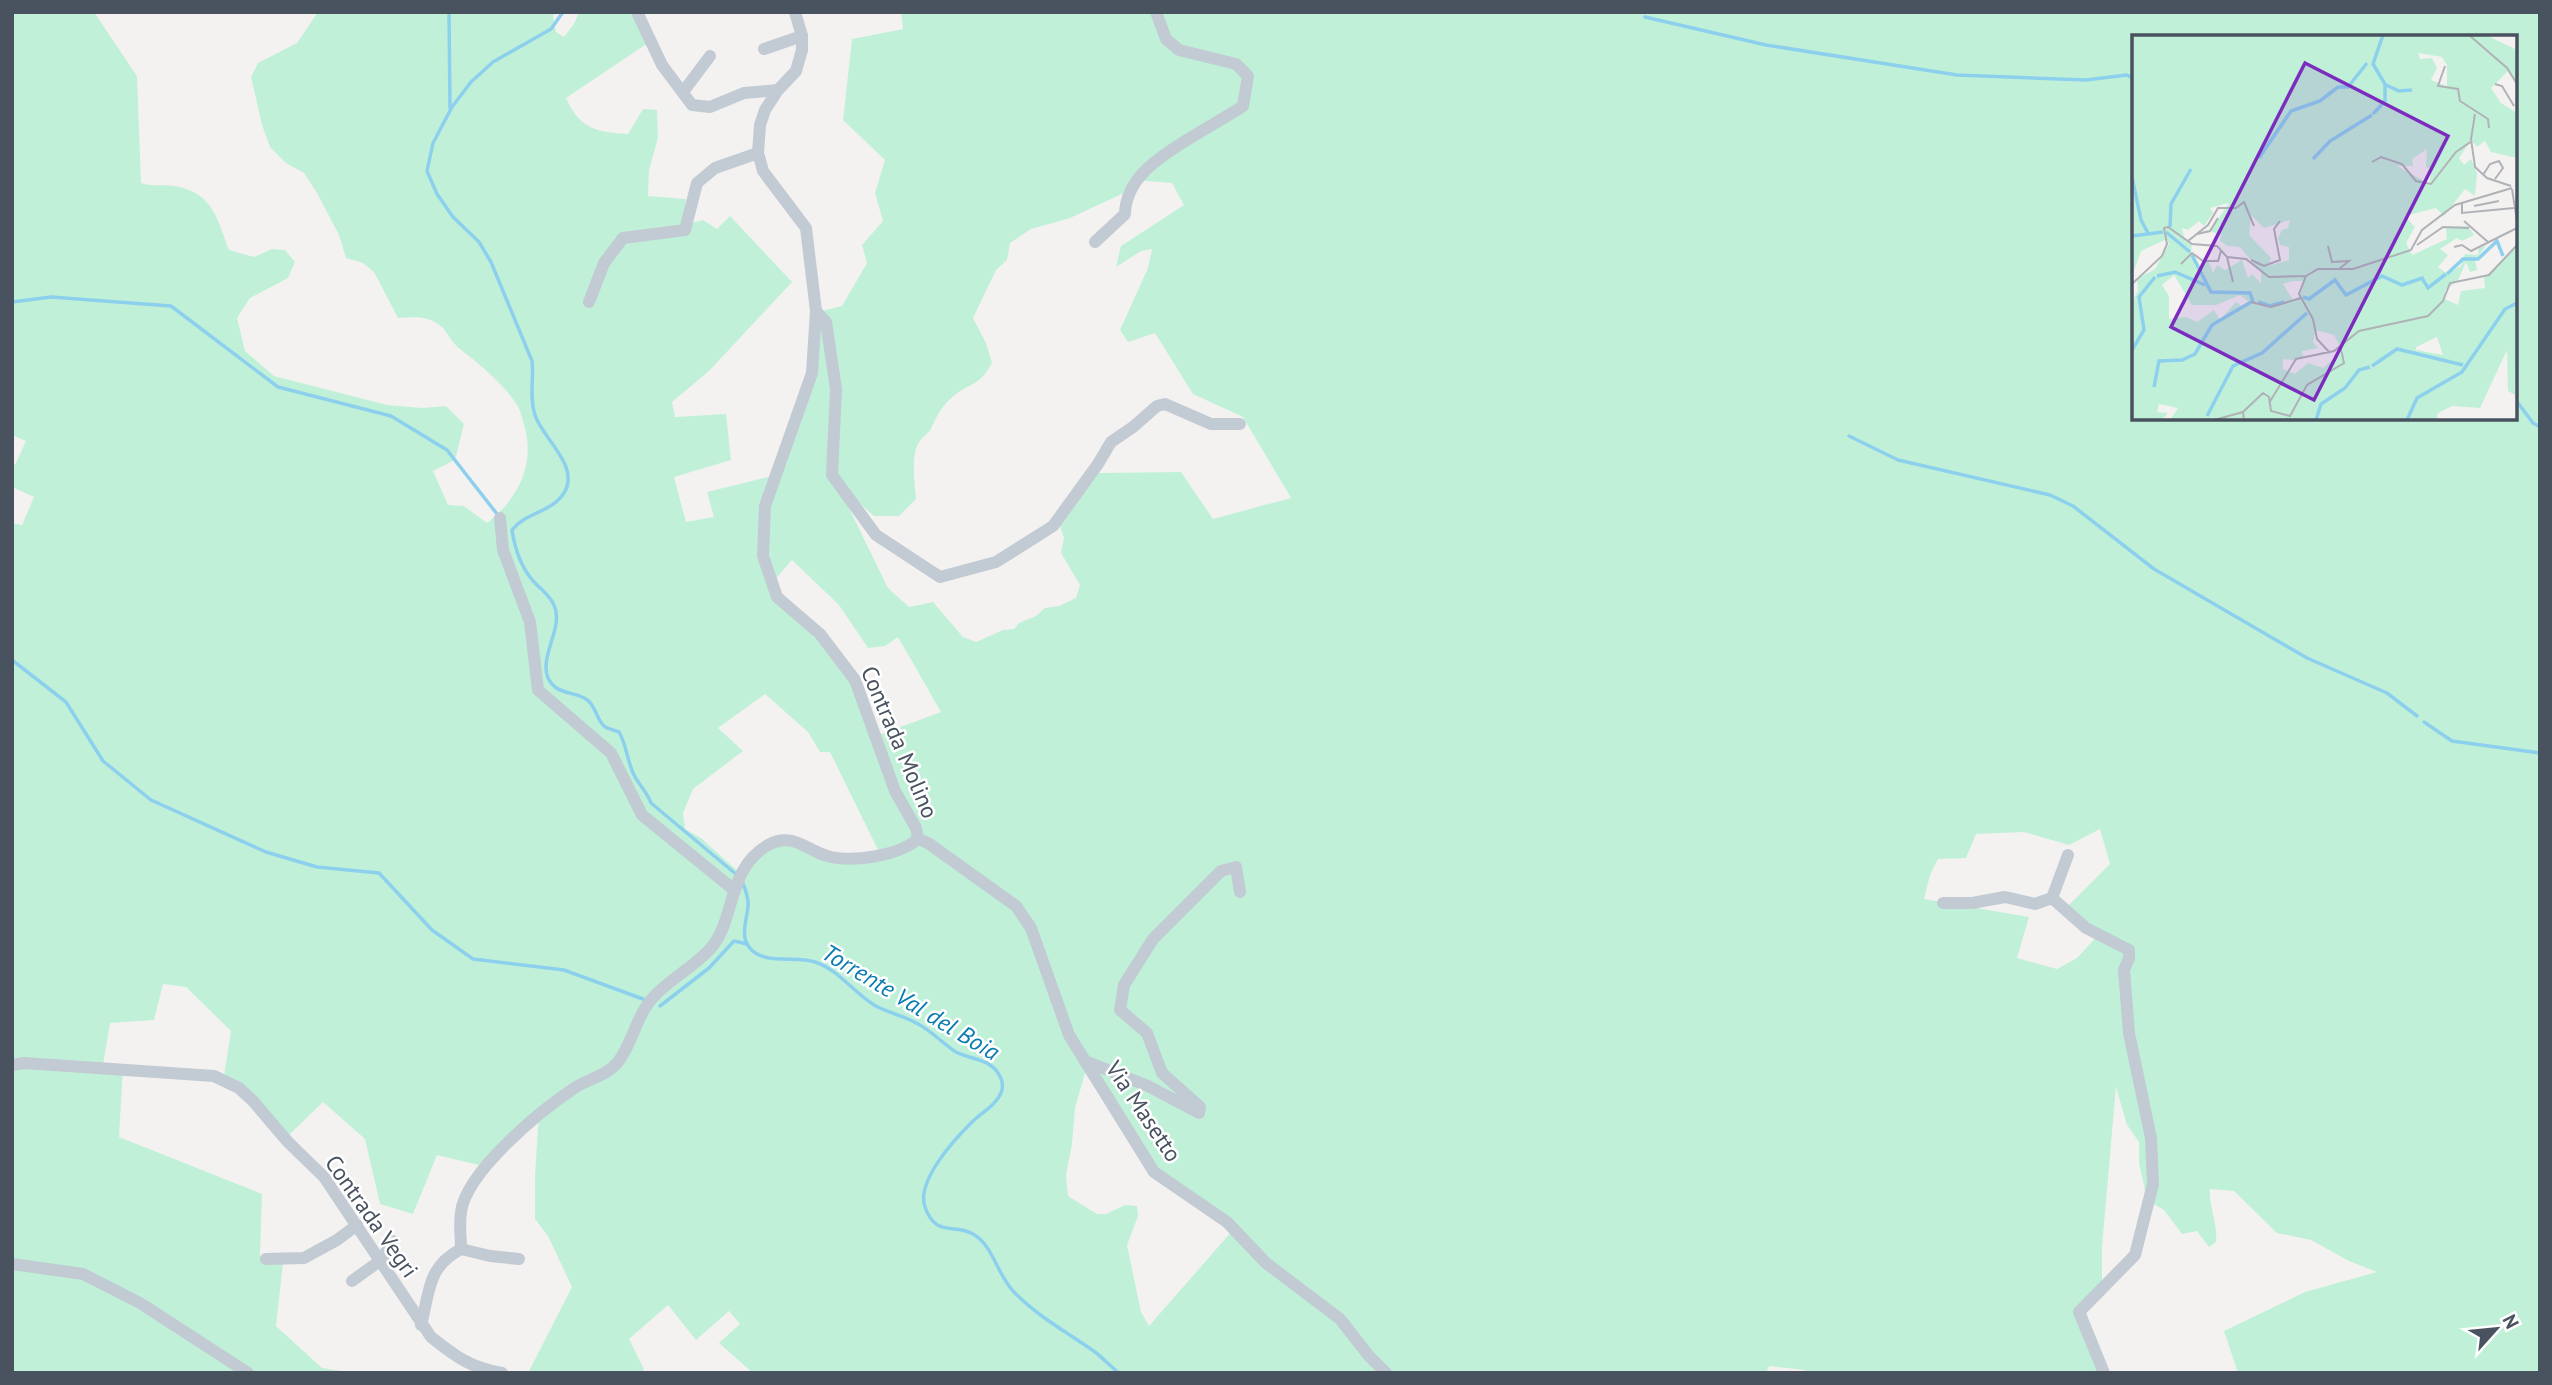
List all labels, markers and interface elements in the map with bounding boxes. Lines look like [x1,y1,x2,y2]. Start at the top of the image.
inset map [2132,35,2517,420]
street label: Contrada Molino [855,662,945,822]
water label: Torrente Val del Boia [817,937,1006,1067]
street label: Via Masetto [1099,1054,1188,1167]
street label: Contrada Vegri [319,1149,425,1283]
north arrow [2461,1294,2531,1364]
text: N [2498,1310,2525,1332]

